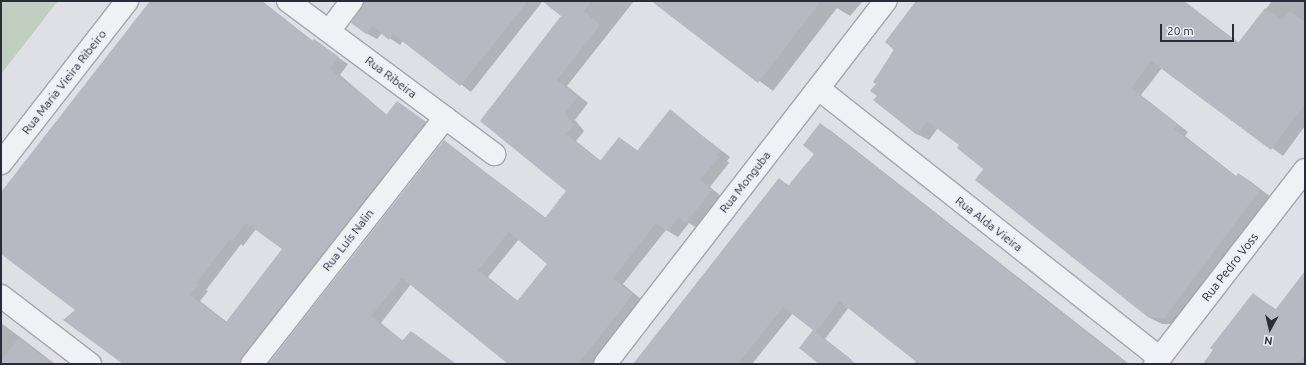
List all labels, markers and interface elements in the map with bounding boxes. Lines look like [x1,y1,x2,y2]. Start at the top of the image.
scale bar [1162,16,1236,42]
text: 20 m [1167,24,1194,37]
street label: Rua Maria Vieira Ribeiro [19,27,109,137]
street label: Rua Ribeira [362,53,420,101]
street label: Rua Monguba [716,148,774,216]
street label: Rua Alda Vieira [953,193,1025,255]
street label: Rua Luís Nalin [319,206,377,274]
street label: Rua Pedro Voss [1199,230,1261,304]
north arrow [1250,309,1290,349]
text: N [1263,334,1273,347]

